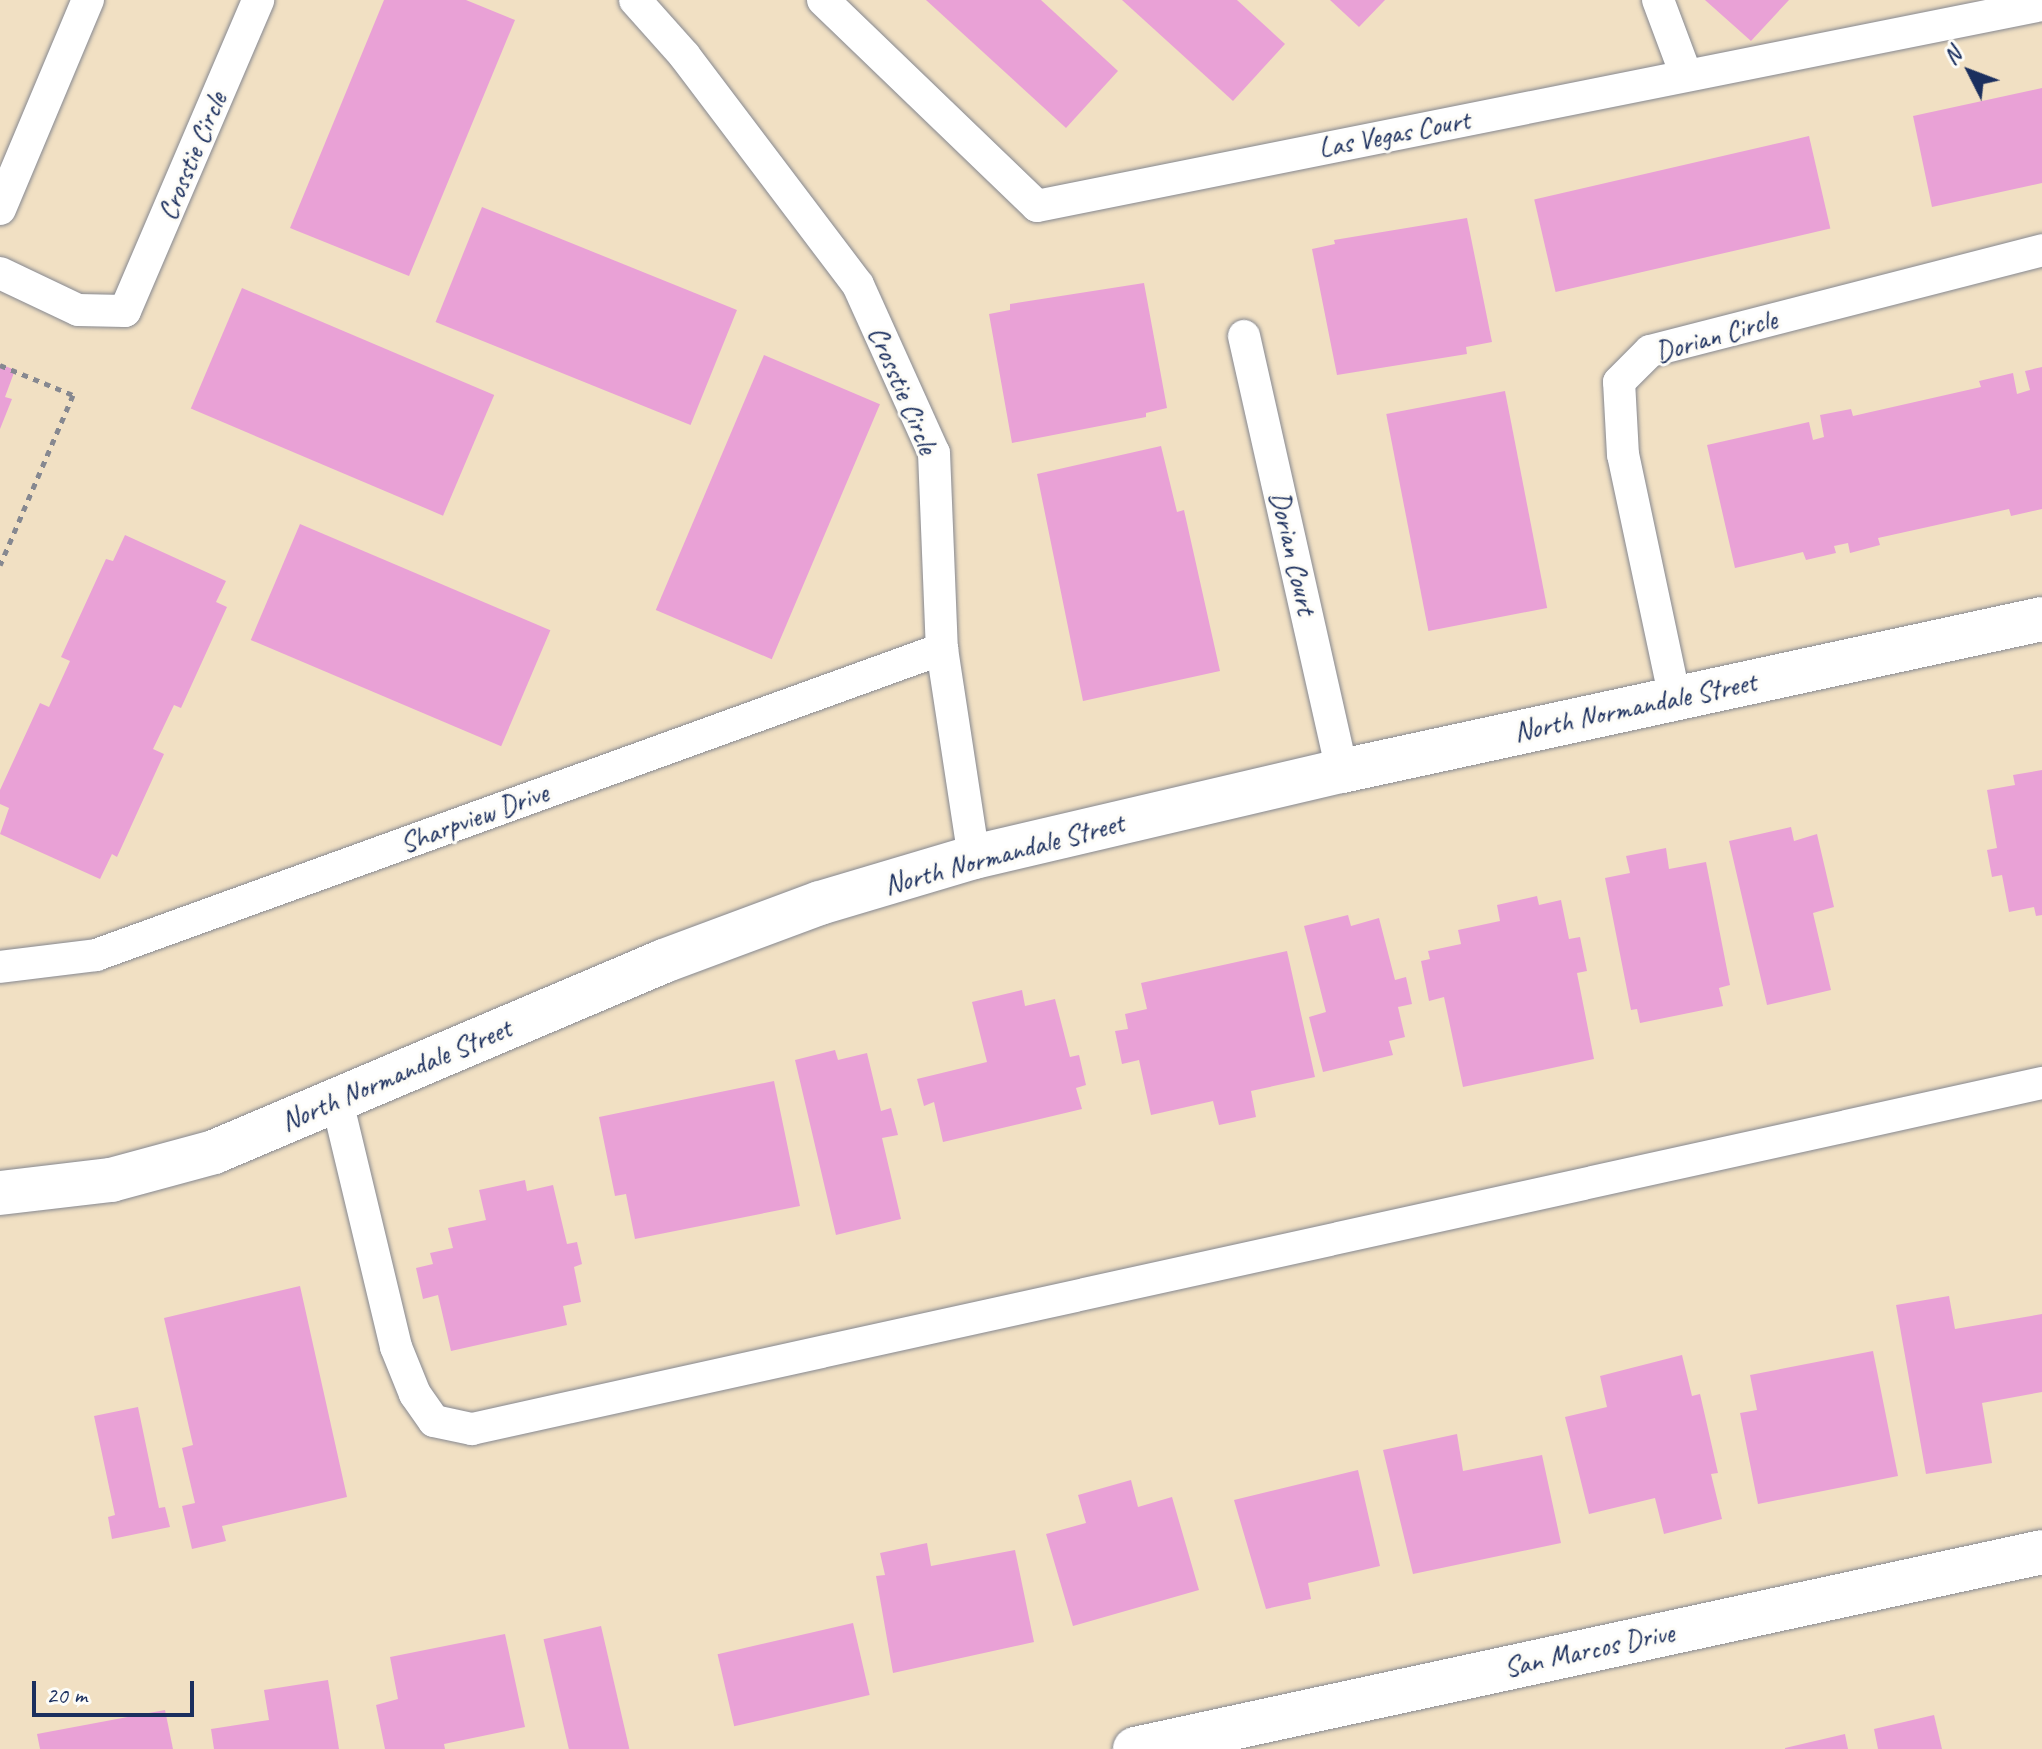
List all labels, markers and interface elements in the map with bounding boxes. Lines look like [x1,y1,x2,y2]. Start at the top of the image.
north arrow [1930,32,2010,112]
text: N [1937,42,1967,70]
street label: Crosstie Circle [150,87,234,225]
street label: Las Vegas Court [1316,103,1472,165]
street label: Dorian Circle [1651,303,1781,369]
street label: Crosstie Circle [861,321,945,459]
street label: Dorian Court [1263,488,1323,618]
street label: North Normandale Street [1511,665,1759,749]
street label: Sharpview Drive [395,776,553,860]
street label: North Normandale Street [880,806,1128,902]
street label: North Normandale Street [276,1011,516,1139]
street label: San Marcos Drive [1501,1616,1677,1684]
scale bar [36,1665,198,1715]
text: 20 m [46,1680,87,1710]

